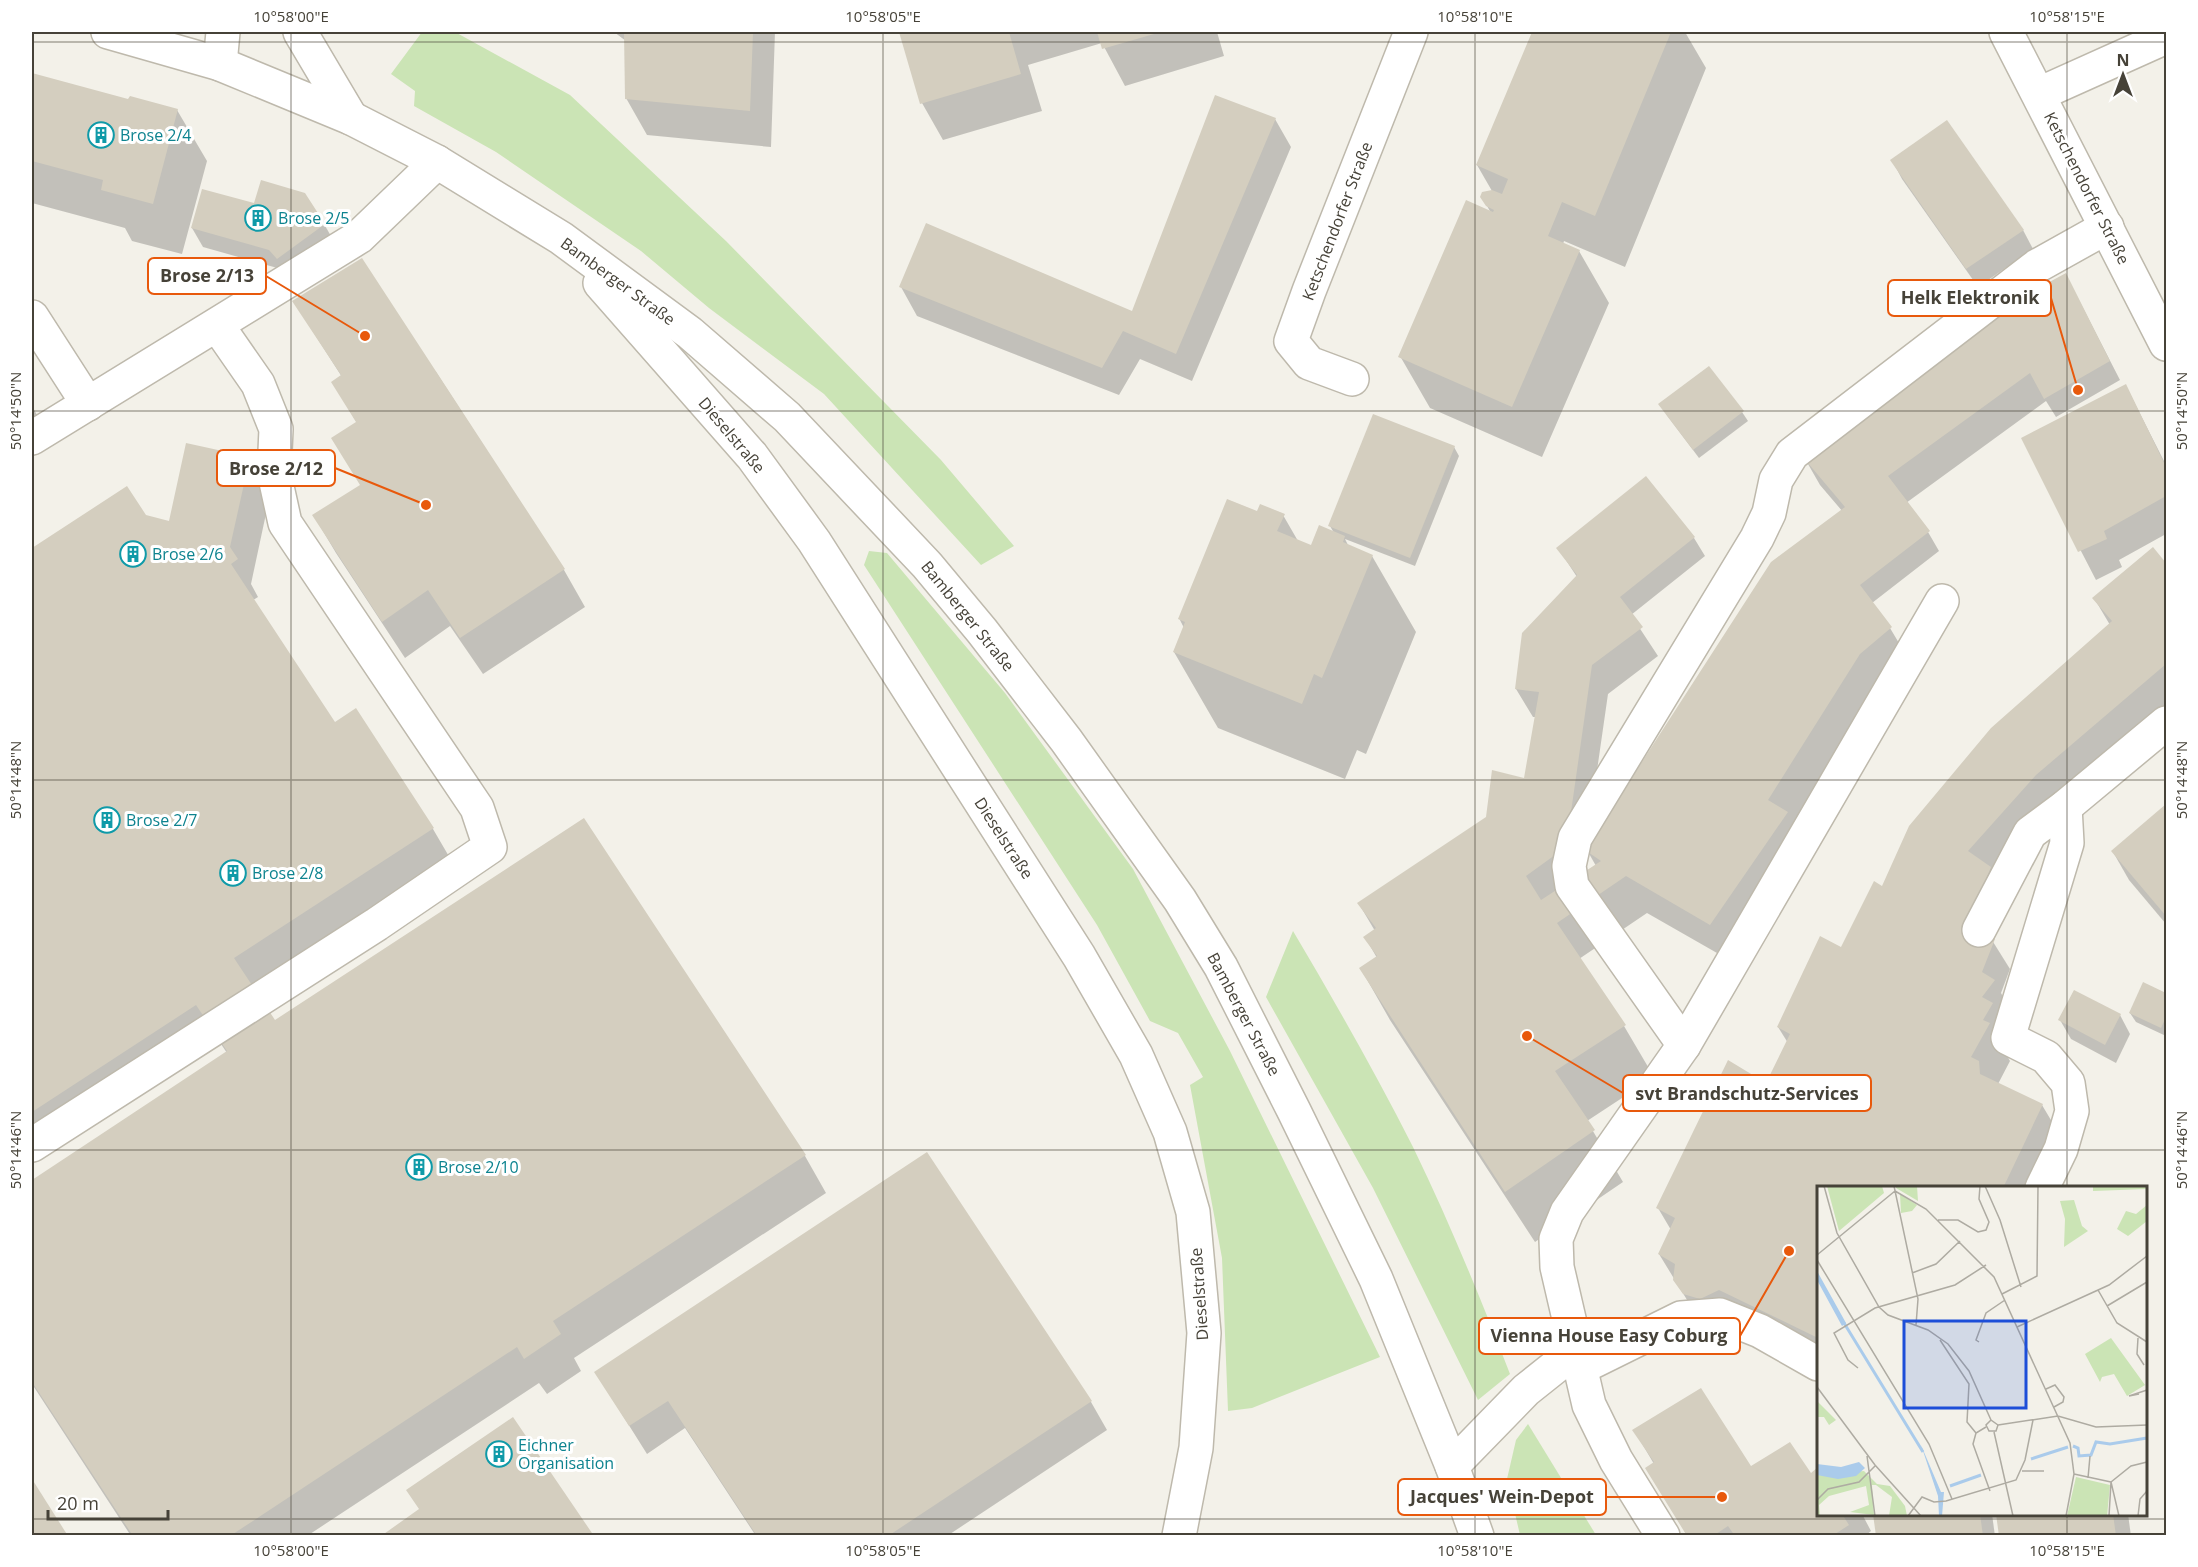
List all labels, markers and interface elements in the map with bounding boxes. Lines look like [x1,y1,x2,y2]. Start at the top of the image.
text: 10°58'00"E [253,6,329,26]
text: 10°58'05"E [845,6,921,26]
text: 10°58'10"E [1437,6,1513,26]
text: 10°58'15"E [2029,6,2105,26]
north arrow [2093,45,2153,105]
text: N [2116,49,2130,71]
street label: Ketschendorfer Straße [2039,108,2135,268]
building icon: Brose 2/4 [86,120,116,150]
place label: Brose 2/4 [120,124,191,146]
street label: Ketschendorfer Straße [1297,139,1377,303]
building icon: Brose 2/5 [243,203,273,233]
place label: Brose 2/5 [278,207,349,229]
street label: Bamberger Straße [556,232,680,330]
callout: Brose 2/13 [148,258,266,294]
text: Brose 2/13 [160,263,254,287]
callout: Helk Elektronik [1888,280,2051,316]
text: Helk Elektronik [1901,285,2040,309]
text: 50°14'50"N [5,372,25,450]
text: 50°14'50"N [2171,372,2191,450]
street label: Dieselstraße [694,392,770,478]
callout: Brose 2/12 [217,450,335,486]
text: Brose 2/12 [229,456,323,480]
building icon: Brose 2/6 [118,539,148,569]
place label: Brose 2/6 [152,543,223,565]
street label: Bamberger Straße [916,556,1020,676]
text: 50°14'48"N [5,741,25,819]
text: 50°14'48"N [2171,741,2191,819]
street label: Dieselstraße [969,793,1039,883]
building icon: Brose 2/7 [92,805,122,835]
place label: Brose 2/7 [126,809,197,831]
building icon: Brose 2/8 [218,858,248,888]
place label: Brose 2/8 [252,862,323,884]
street label: Bamberger Straße [1202,949,1286,1079]
callout: svt Brandschutz-Services [1623,1075,1871,1111]
text: svt Brandschutz-Services [1635,1081,1859,1105]
text: 50°14'46"N [5,1111,25,1189]
text: 50°14'46"N [2171,1111,2191,1189]
building icon: Brose 2/10 [404,1152,434,1182]
place label: Brose 2/10 [438,1156,519,1178]
inset map [1817,1186,2147,1516]
street label: Dieselstraße [1185,1247,1213,1341]
callout: Vienna House Easy Coburg [1479,1318,1740,1354]
text: Vienna House Easy Coburg [1490,1323,1728,1347]
place label: Eichner Organisation [518,1434,614,1474]
building icon: Eichner Organisation [484,1439,514,1469]
callout: Jacques' Wein-Depot [1398,1479,1606,1515]
scale bar [48,1483,168,1521]
text: Jacques' Wein-Depot [1408,1484,1594,1508]
text: 20 m [57,1491,99,1515]
text: 10°58'00"E [253,1540,329,1560]
text: 10°58'05"E [845,1540,921,1560]
text: 10°58'10"E [1437,1540,1513,1560]
text: 10°58'15"E [2029,1540,2105,1560]

